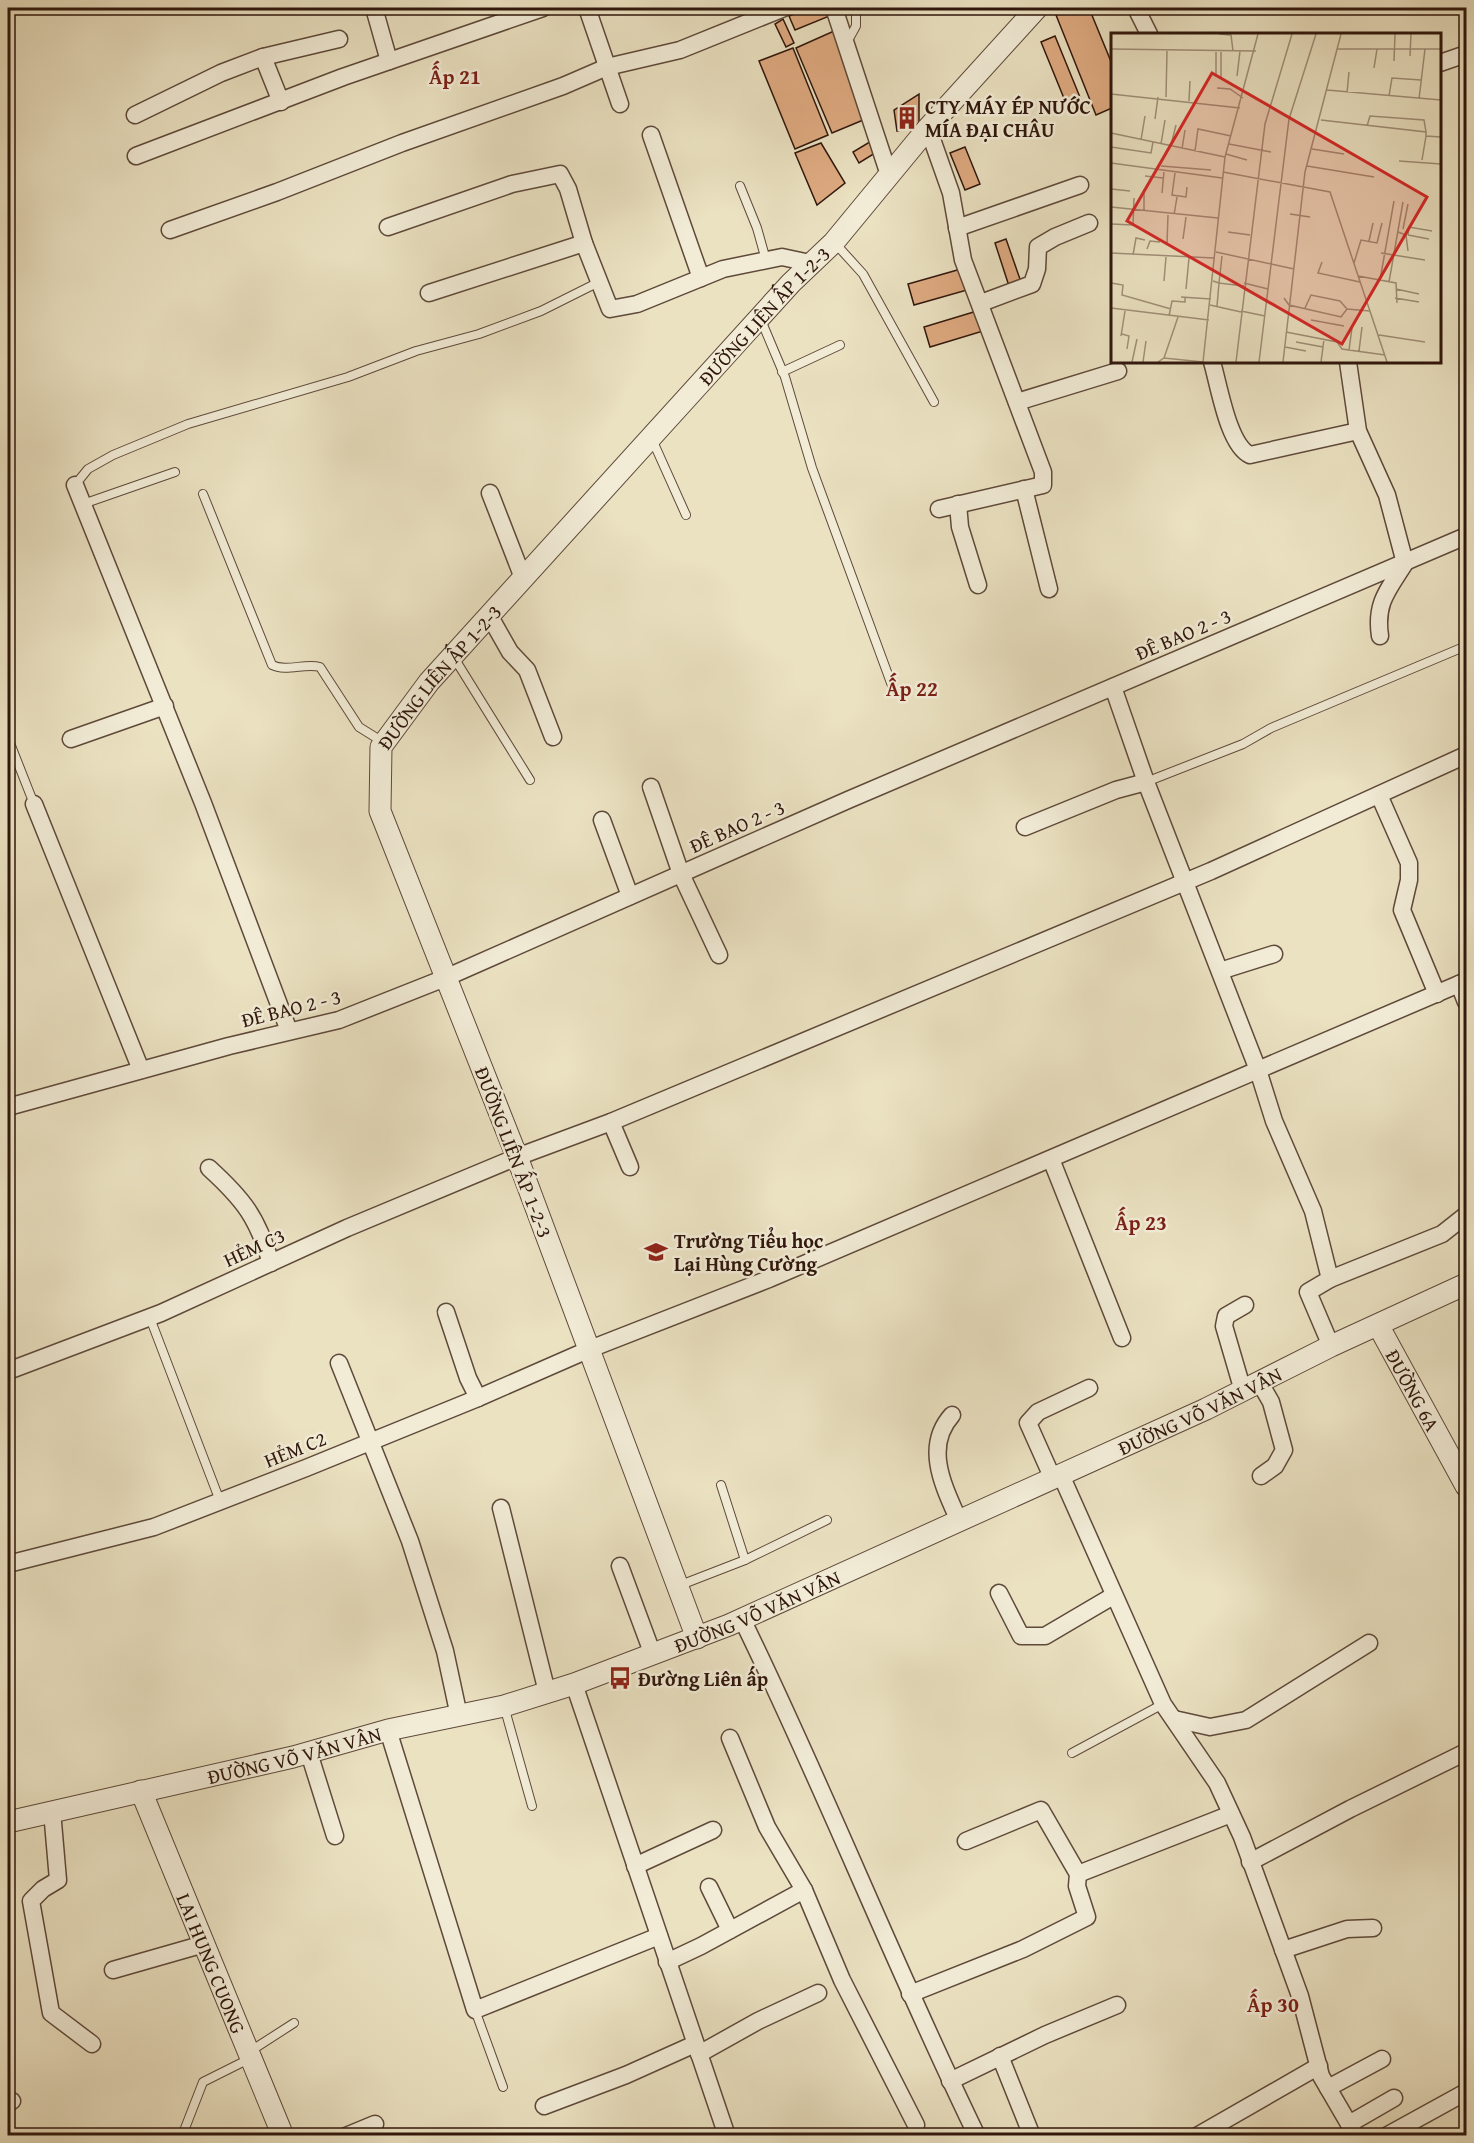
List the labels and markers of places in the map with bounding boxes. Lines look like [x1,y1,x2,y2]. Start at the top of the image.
place label: CTY MÁY ÉP NƯỚC MÍA ĐẠI CHÂU [925,92,1091,144]
building icon: CTY MÁY ÉP NƯỚC MÍA ĐẠI CHÂU [894,105,920,131]
place label: Trường Tiểu học Lại Hùng Cường [674,1226,823,1278]
school or university icon: Trường Tiểu học Lại Hùng Cường [643,1239,669,1265]
place label: Đường Liên ấp [638,1664,768,1693]
bus stop icon: Đường Liên ấp [607,1665,633,1691]

